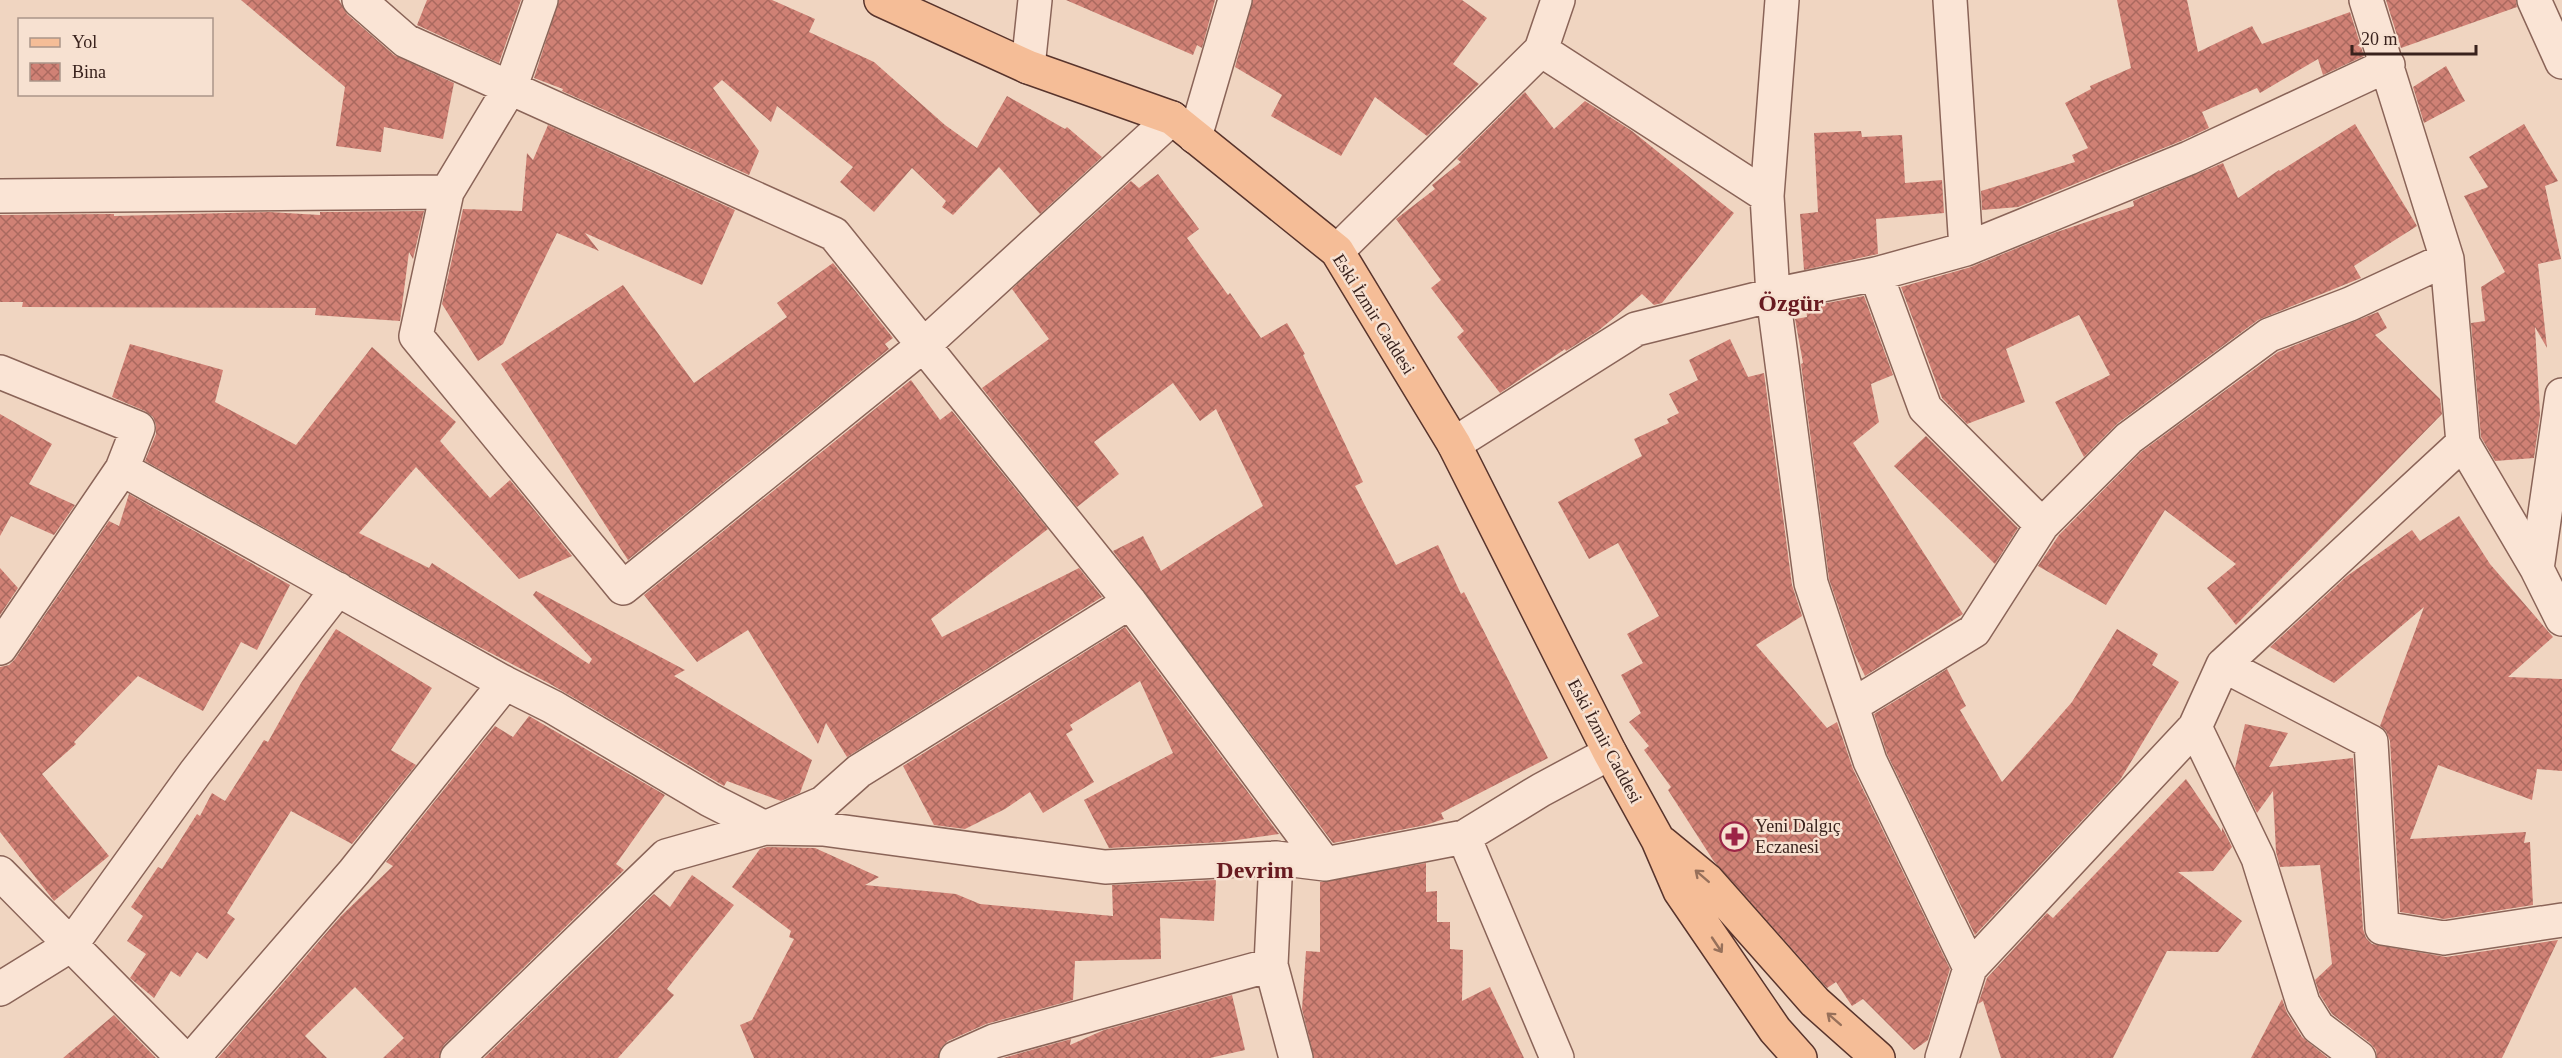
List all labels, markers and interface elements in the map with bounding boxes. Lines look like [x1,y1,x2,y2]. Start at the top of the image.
legend [18,18,213,96]
scale bar [2352,18,2476,56]
text: 20 m [2361,29,2398,49]
text: Yol [72,32,97,52]
text: Bina [72,62,106,82]
street label: Eski İzmir Caddesi [1329,250,1419,378]
district label: Özgür [1758,290,1824,316]
street label: Eski İzmir Caddesi [1564,675,1646,807]
place label: Yeni Dalgıç Eczanesi [1755,816,1841,857]
pharmacy icon: Yeni Dalgıç Eczanesi [1718,820,1750,852]
district label: Devrim [1216,857,1294,883]
one-way arrow [1695,869,1710,883]
one-way arrow [1711,937,1723,953]
one-way arrow [1827,1012,1842,1026]

